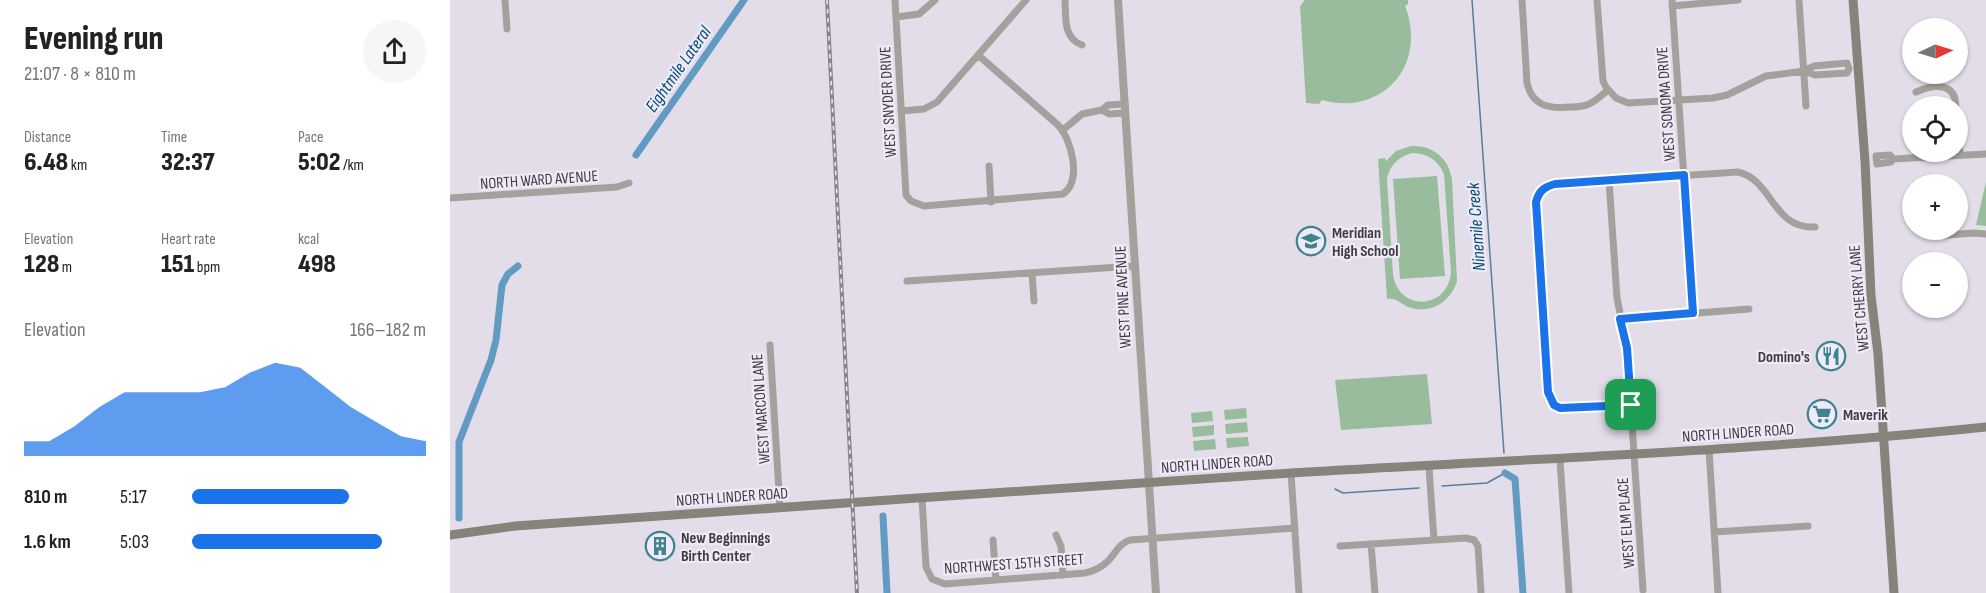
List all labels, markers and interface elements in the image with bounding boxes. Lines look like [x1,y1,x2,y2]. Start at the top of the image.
north arrow [1902,18,1968,84]
map controls [1902,18,1968,318]
text: Evening run [24,19,164,59]
button: share [363,20,426,83]
water label: Eightmile Lateral [641,22,716,116]
street label: WEST SNYDER DRIVE [876,46,901,158]
street label: WEST SONOMA DRIVE [1653,46,1680,162]
text: 21:07 · 8 × 810 m [24,62,136,86]
button: locate [1902,96,1968,162]
text: Distance [24,128,71,147]
text: Time [161,128,187,147]
text: Pace [298,128,323,147]
text: 6.48 [24,147,68,178]
text: 32:37 [161,147,215,178]
text: 5:02 [298,147,341,178]
text: km [68,156,87,175]
text: /km [341,156,364,175]
street label: NORTH WARD AVENUE [480,167,599,194]
button: + [1902,174,1968,240]
water label: Ninemile Creek [1463,181,1490,272]
place label: Meridian High School [1332,224,1398,261]
school or university icon: Meridian High School [1295,225,1327,257]
text: Elevation [24,230,73,249]
text: Heart rate [161,230,216,249]
text: kcal [298,230,319,249]
street label: WEST CHERRY LANE [1845,244,1874,352]
street label: WEST PINE AVENUE [1111,245,1136,349]
text: 128 [24,249,59,280]
text: 151 [161,249,194,280]
text: 498 [298,249,336,280]
button: − [1902,252,1968,318]
text: m [59,258,72,277]
text: bpm [194,258,220,277]
text: Elevation [24,318,86,342]
text: 166–182 m [350,318,426,342]
restaurant icon: Domino's [1815,340,1847,372]
place label: Domino's [1758,348,1810,367]
street label: WEST MARCON LANE [748,353,775,465]
pin [1605,379,1656,430]
icon: arrive [1614,388,1647,421]
supermarket icon: Maverik [1806,398,1838,430]
place label: Maverik [1843,406,1888,425]
street label: NORTH LINDER ROAD [1682,420,1795,447]
street label: NORTH LINDER ROAD [1161,451,1274,478]
street label: WEST ELM PLACE [1614,477,1639,569]
street label: NORTH LINDER ROAD [676,484,789,511]
text: 810 m [24,485,67,509]
text: 5:17 [120,485,147,509]
place label: New Beginnings Birth Center [681,529,770,566]
text: 1.6 km [24,530,71,554]
text: 5:03 [120,530,149,554]
building icon: New Beginnings Birth Center [644,530,676,562]
street label: NORTHWEST 15TH STREET [944,550,1085,579]

